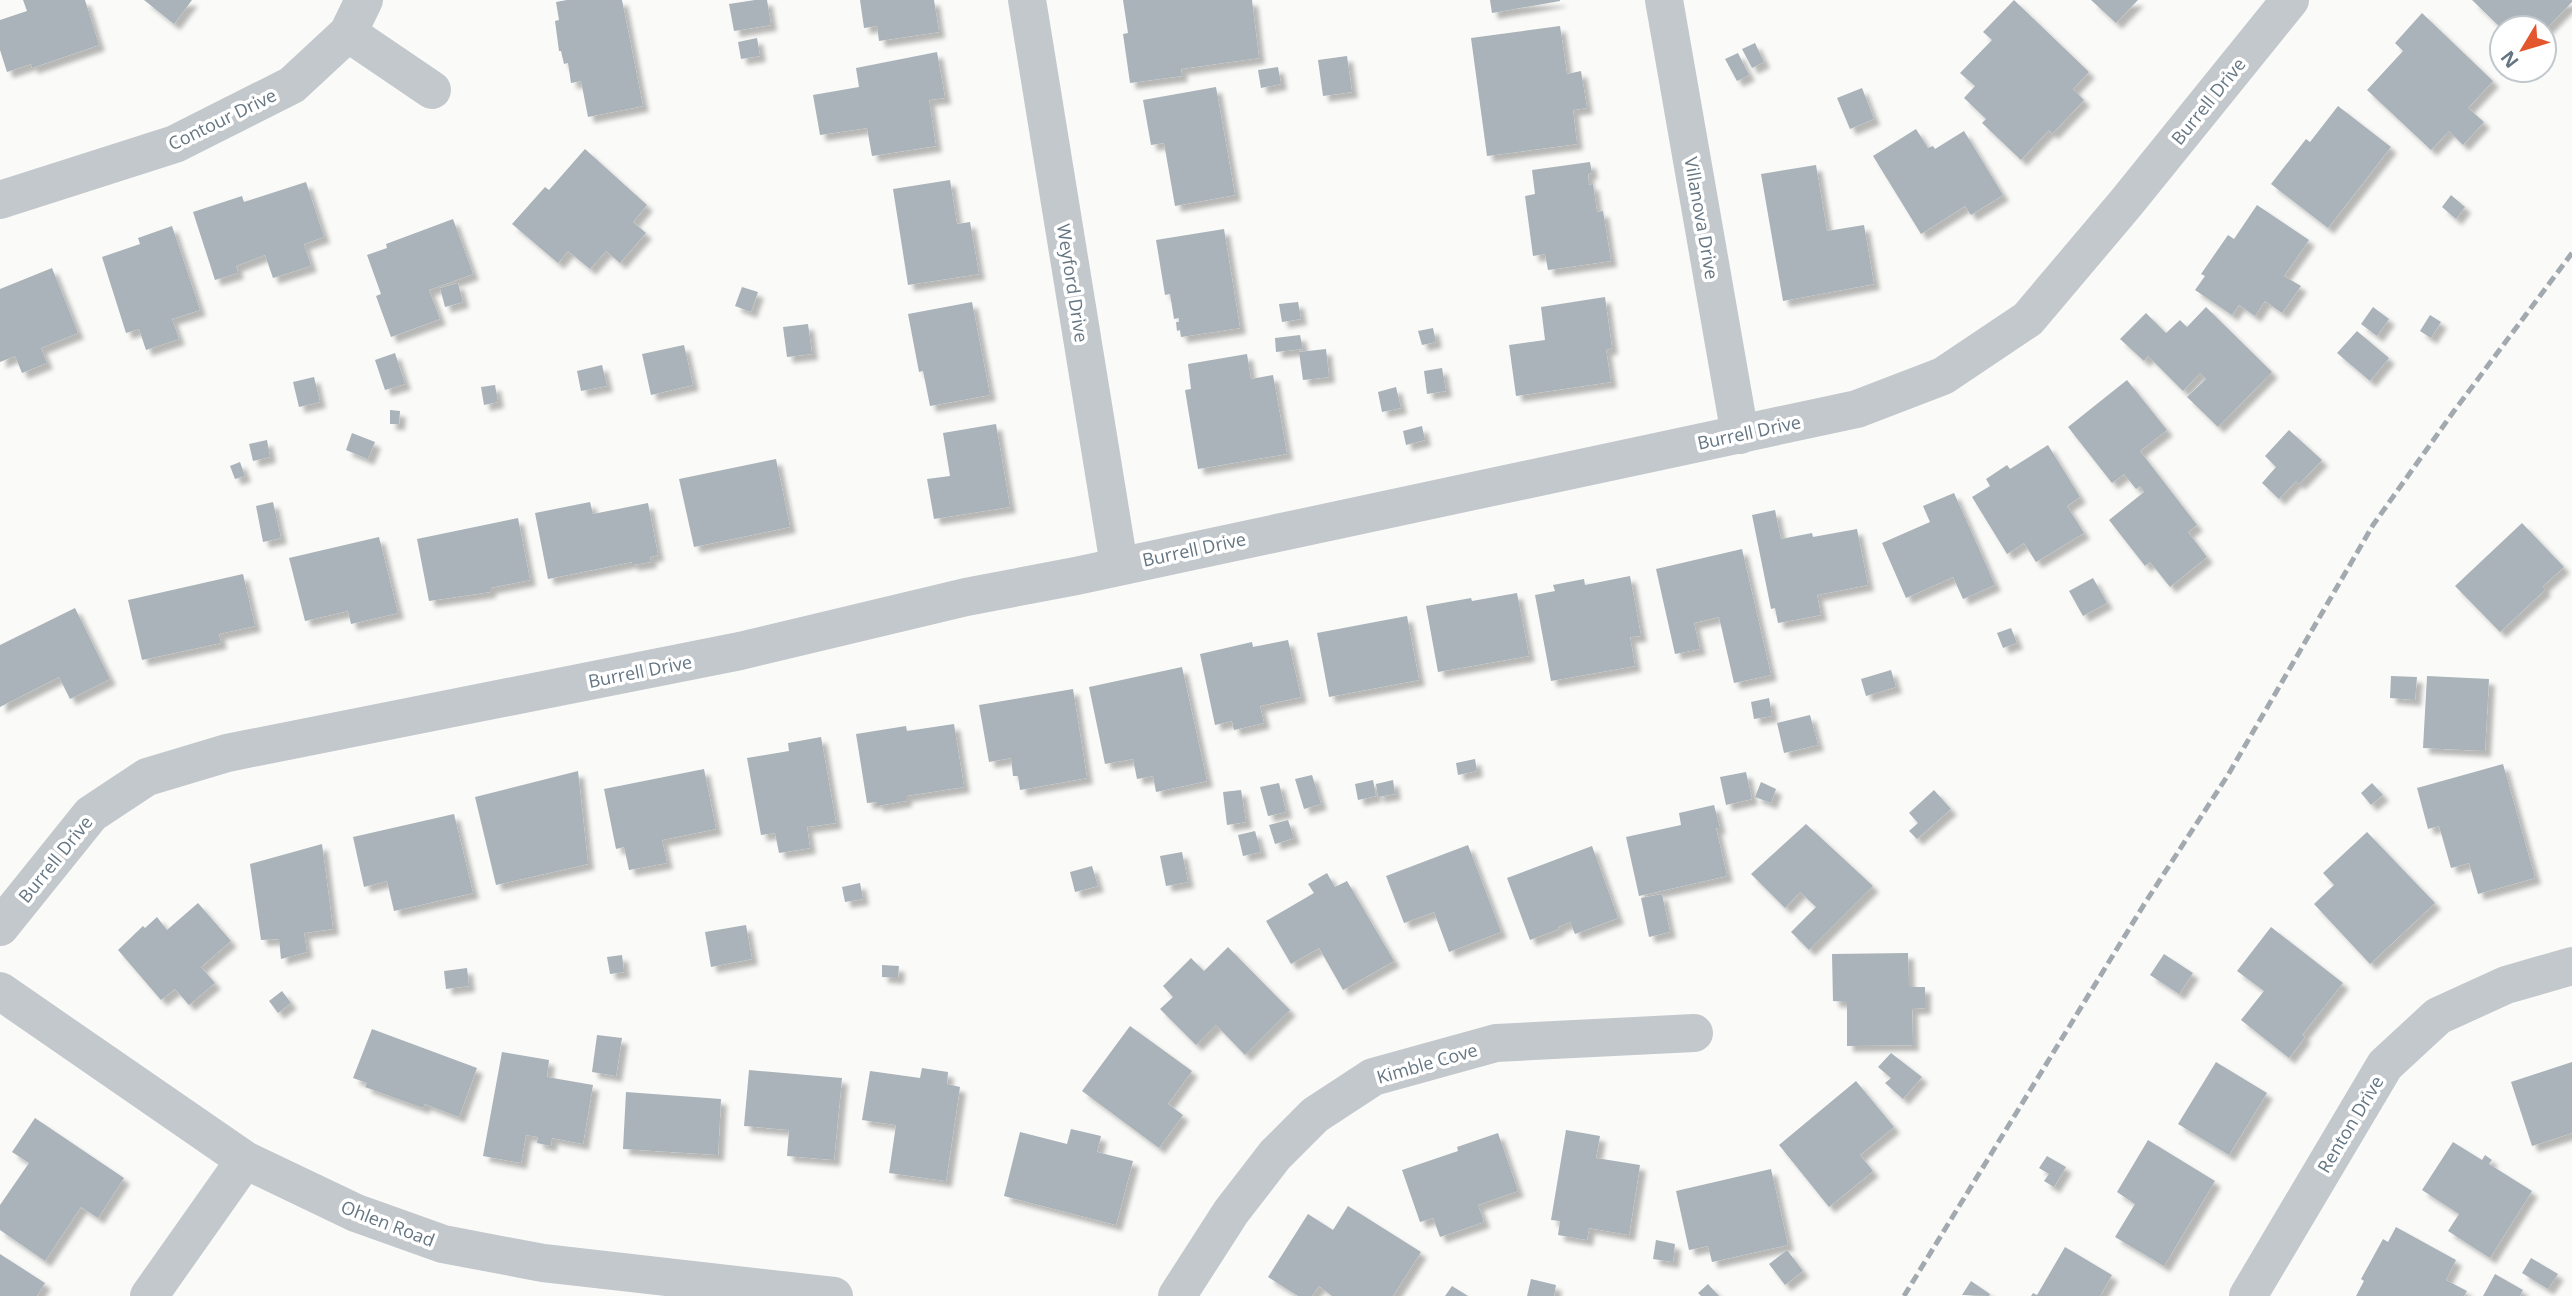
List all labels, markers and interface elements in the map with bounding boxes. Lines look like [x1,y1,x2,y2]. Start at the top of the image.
north arrow [2488,14,2558,84]
text: N [2495,45,2525,74]
street label: Burrell Drive [2166,53,2250,149]
street label: Contour Drive [164,82,280,156]
street label: Villanova Drive [1679,155,1725,281]
street label: Weyford Drive [1052,222,1094,344]
street label: Burrell Drive [1695,409,1803,455]
street label: Burrell Drive [1140,526,1248,572]
street label: Burrell Drive [586,649,694,693]
street label: Burrell Drive [13,811,97,907]
street label: Kimble Cove [1374,1037,1480,1089]
street label: Renton Drive [2312,1071,2388,1177]
street label: Ohlen Road [338,1194,438,1252]

